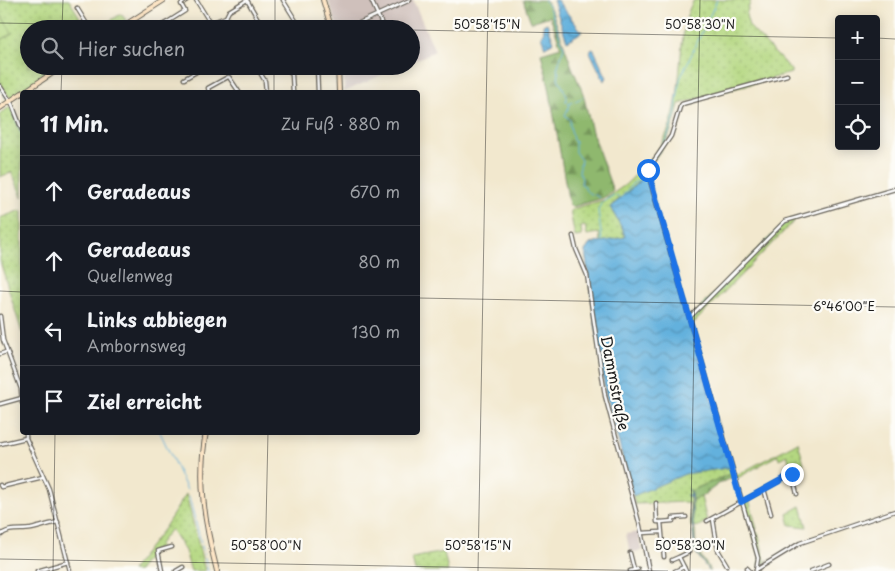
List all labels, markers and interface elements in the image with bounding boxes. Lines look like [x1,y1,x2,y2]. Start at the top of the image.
text: 50°58'15"N [454,15,520,33]
text: 50°58'30"N [665,15,735,33]
map controls [835,15,880,150]
button: + [835,15,880,60]
search box [20,20,420,75]
icon: search [38,34,66,62]
text: Hier suchen [78,34,185,62]
button: − [835,60,880,105]
button: locate [835,105,880,150]
text: 11 Min. [40,107,109,139]
text: Zu Fuß · 880 m [281,111,400,135]
route start [637,159,660,182]
icon: ahead [40,177,68,205]
text: Geradeaus [87,177,191,205]
text: 670 m [350,179,400,203]
text: Geradeaus [87,235,191,263]
icon: ahead [40,247,68,275]
text: 80 m [358,249,400,273]
text: Quellenweg [87,263,173,287]
text: 6°46'00"E [813,297,875,315]
text: Links abbiegen [87,305,227,333]
icon: left [40,317,68,345]
text: 130 m [352,319,400,343]
text: Ambornsweg [87,333,187,357]
street label: Dammstraße [596,334,636,432]
icon: arrive [40,387,68,415]
text: Ziel erreicht [87,387,202,415]
route end [781,463,804,486]
text: 50°58'00"N [230,536,302,554]
text: 50°58'15"N [445,536,511,554]
text: 50°58'30"N [655,536,725,554]

